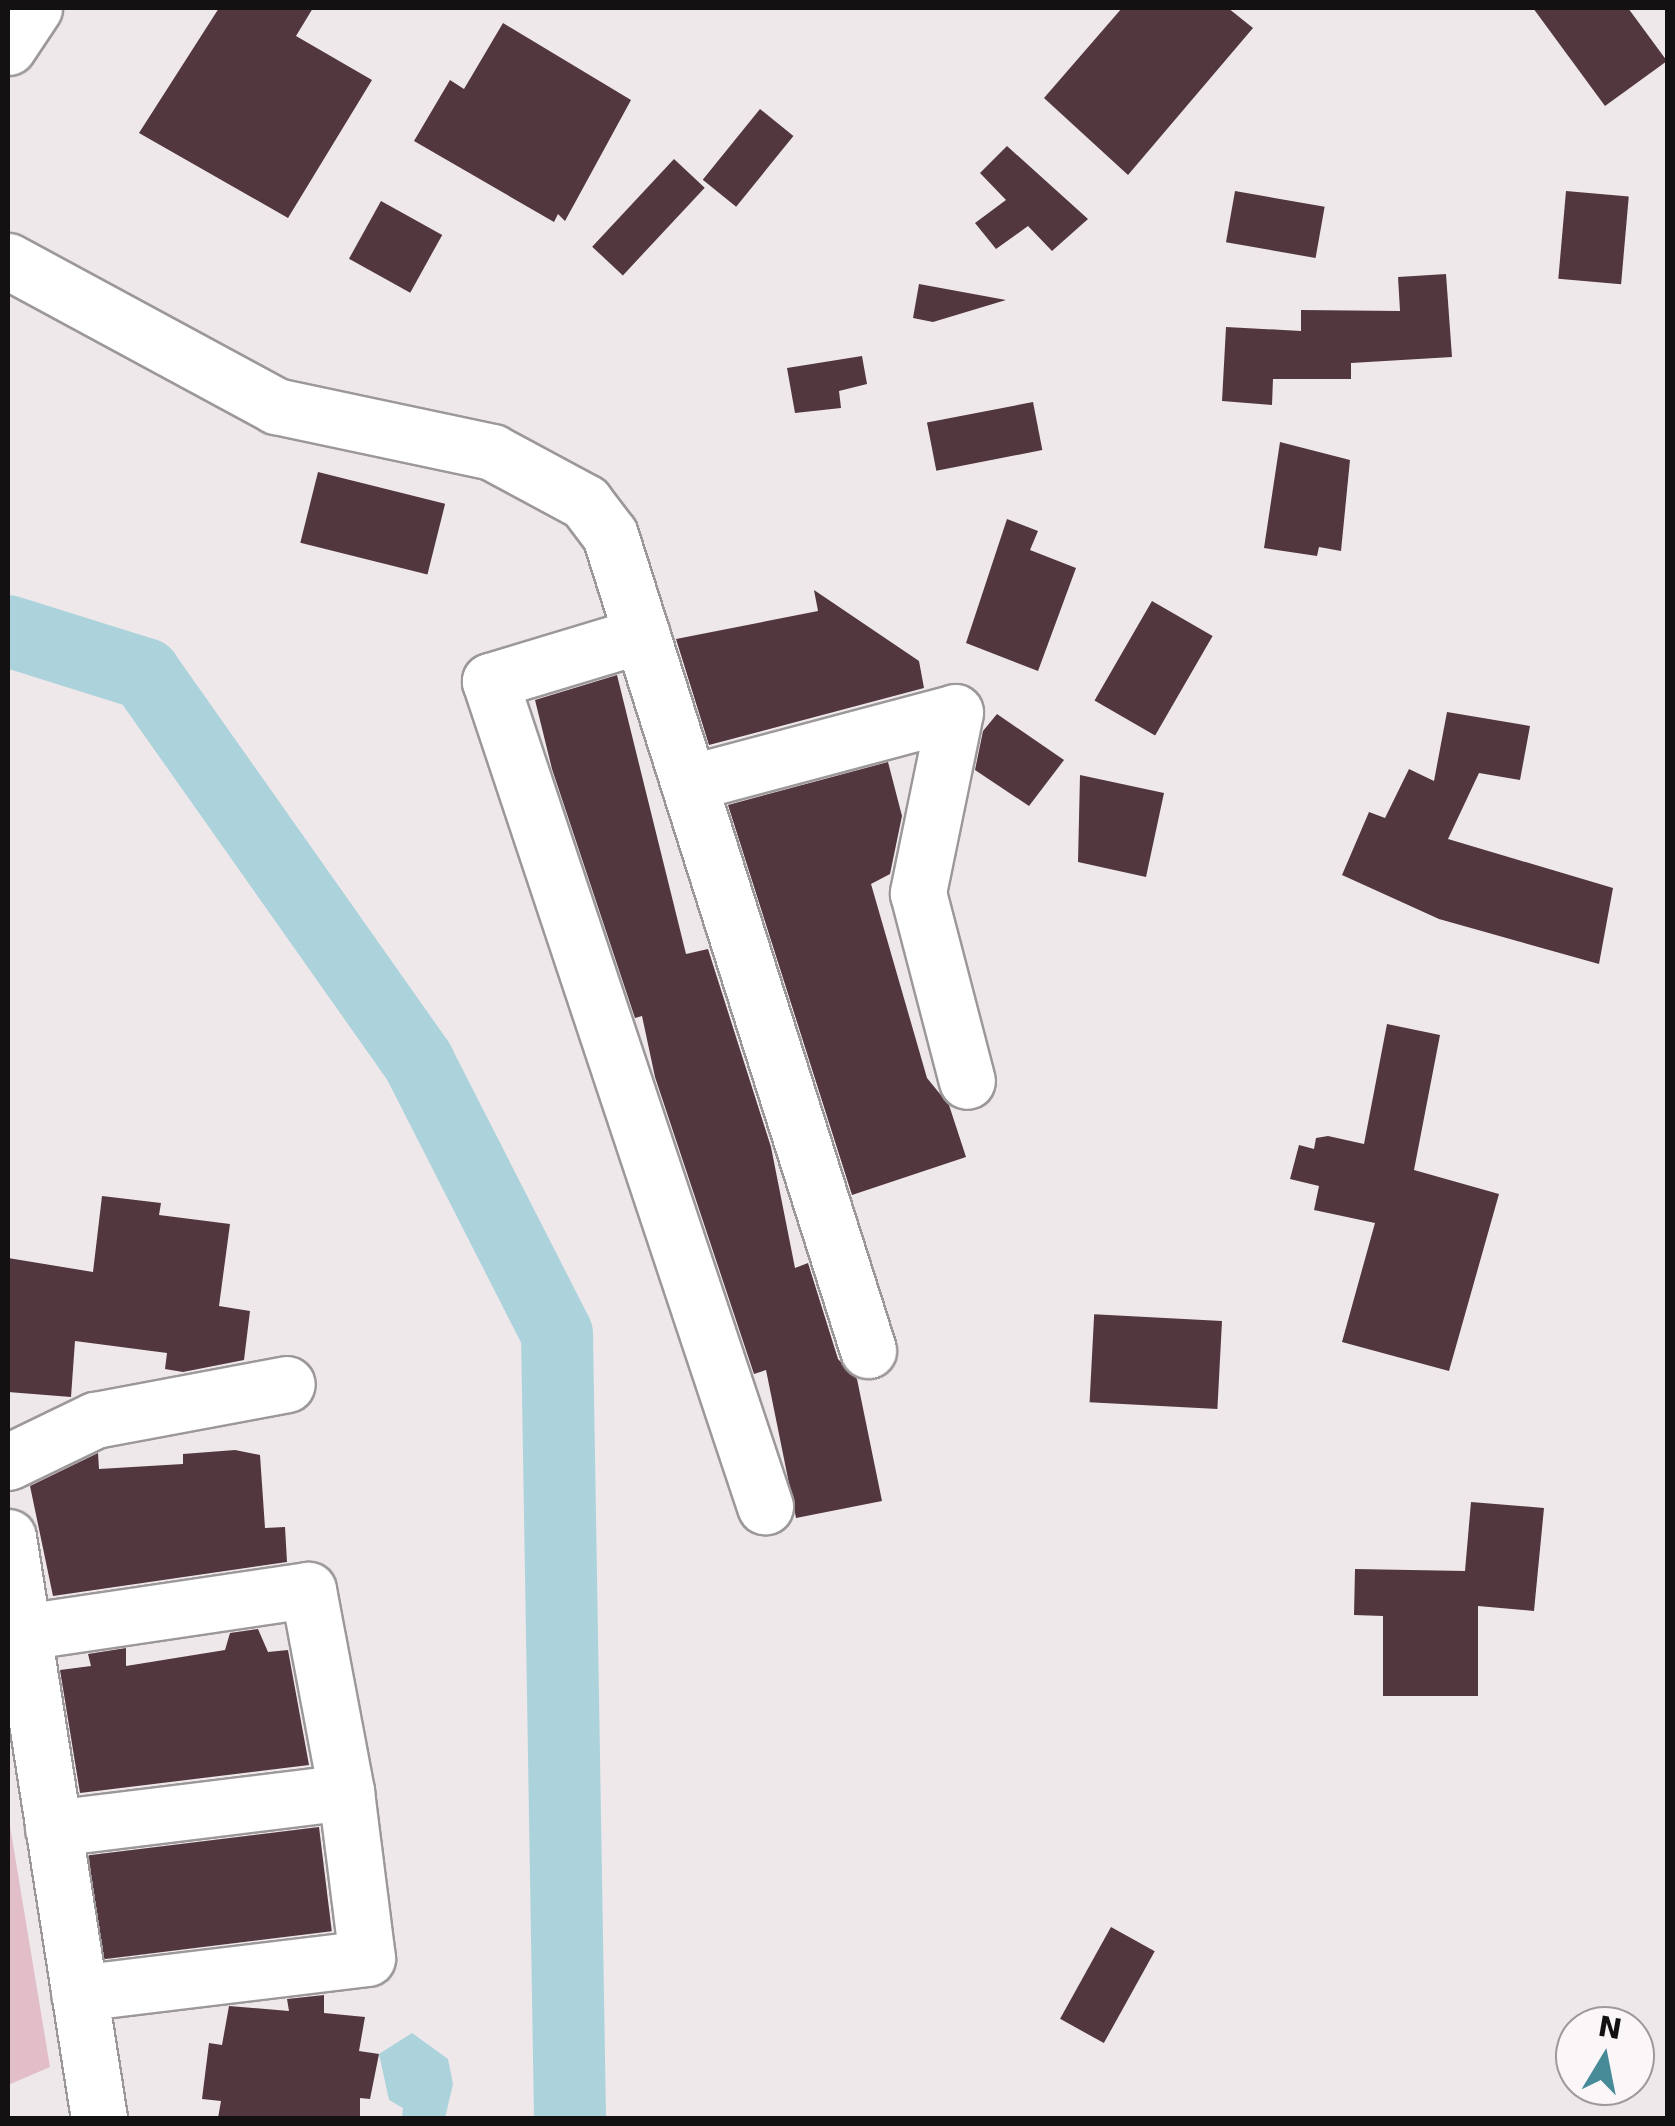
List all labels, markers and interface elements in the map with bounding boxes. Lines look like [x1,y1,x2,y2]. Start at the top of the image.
north arrow [1555,2006,1655,2106]
text: N [1596,2010,1624,2046]

